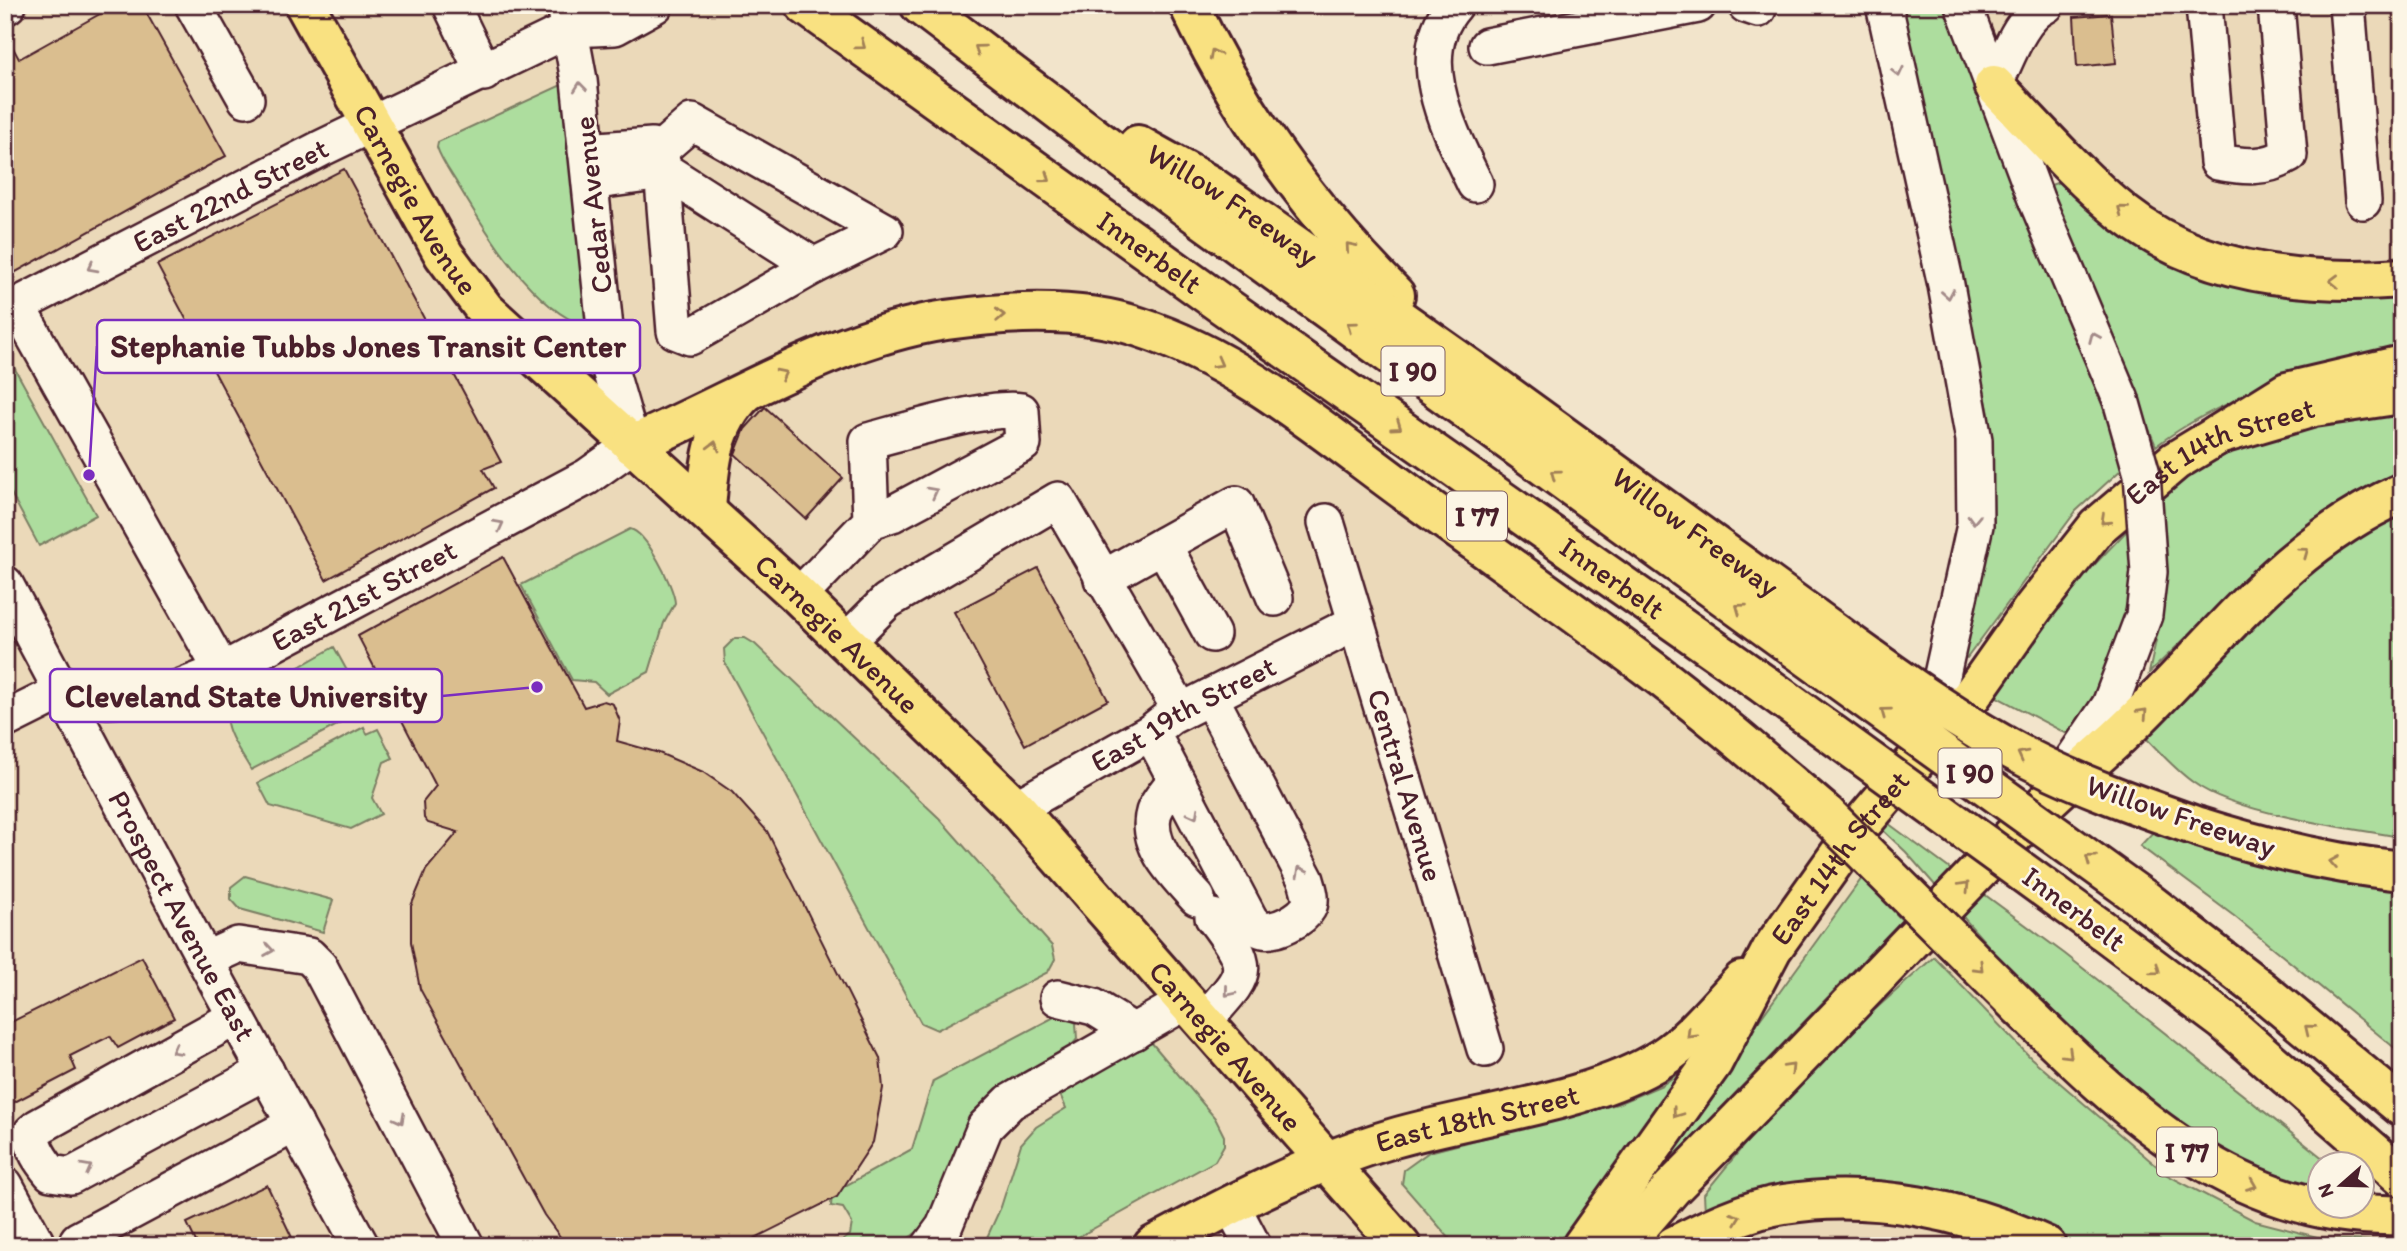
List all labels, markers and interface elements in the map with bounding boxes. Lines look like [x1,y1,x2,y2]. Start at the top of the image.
one-way arrow [853,37,866,49]
one-way arrow [975,44,987,57]
one-way arrow [1208,49,1222,61]
one-way arrow [1890,66,1905,78]
one-way arrow [573,82,588,93]
street label: Carnegie Avenue [346,98,486,302]
street label: Cedar Avenue [565,114,620,296]
street label: East 22nd Street [126,129,334,261]
street label: Willow Freeway [1141,135,1326,274]
one-way arrow [1038,170,1051,182]
street label: Innerbelt [1090,202,1209,302]
one-way arrow [2117,206,2130,218]
one-way arrow [1346,242,1358,255]
one-way arrow [87,259,99,272]
one-way arrow [2328,273,2338,289]
one-way arrow [1940,288,1955,300]
one-way arrow [995,308,1006,323]
callout: Stephanie Tubbs Jones Transit Center [97,320,640,373]
one-way arrow [1346,322,1359,334]
text: Stephanie Tubbs Jones Transit Center [110,327,627,365]
one-way arrow [2088,332,2102,345]
road number: I 90 [1382,346,1444,396]
one-way arrow [1211,355,1224,368]
one-way arrow [775,368,787,382]
street label: East 14th Street [2117,389,2319,513]
one-way arrow [1389,418,1402,430]
one-way arrow [706,440,721,452]
street label: Willow Freeway [1605,458,1787,605]
one-way arrow [1551,470,1563,482]
one-way arrow [925,487,938,501]
road number: I 77 [1447,491,1507,540]
one-way arrow [2100,512,2113,524]
one-way arrow [1967,514,1982,525]
one-way arrow [491,520,504,533]
street label: Innerbelt [1553,528,1672,627]
street label: East 21st Street [265,531,463,659]
street label: Carnegie Avenue [747,546,928,722]
one-way arrow [2296,548,2309,561]
one-way arrow [1735,603,1748,616]
street label: East 19th Street [1084,647,1282,780]
callout: Cleveland State University [50,669,442,722]
text: Cleveland State University [65,677,428,715]
street label: Central Avenue [1359,684,1452,886]
one-way arrow [1880,708,1893,720]
one-way arrow [2134,708,2147,721]
road number: I 90 [1938,748,2002,798]
one-way arrow [2017,750,2029,763]
street label: East 14th Street [1762,763,1917,952]
street label: Willow Freeway [2082,766,2281,865]
street label: Prospect Avenue East [100,784,265,1047]
one-way arrow [1186,807,1200,819]
one-way arrow [2085,855,2098,868]
one-way arrow [2328,855,2340,870]
street label: Innerbelt [2015,858,2133,959]
one-way arrow [1295,866,1309,878]
one-way arrow [1957,881,1970,894]
one-way arrow [263,942,275,957]
street label: Carnegie Avenue [1141,953,1311,1139]
one-way arrow [1971,958,1984,971]
one-way arrow [2148,962,2160,974]
one-way arrow [1225,983,1237,996]
one-way arrow [1687,1025,1700,1038]
one-way arrow [2305,1025,2318,1037]
one-way arrow [171,1042,183,1055]
one-way arrow [2060,1046,2073,1058]
one-way arrow [1782,1063,1795,1076]
street label: East 18th Street [1371,1075,1583,1161]
one-way arrow [1673,1105,1685,1118]
one-way arrow [391,1112,405,1125]
road number: I 77 [2157,1128,2217,1176]
north arrow [2306,1150,2376,1220]
one-way arrow [80,1163,92,1176]
one-way arrow [2245,1177,2257,1191]
text: N [2312,1181,2338,1201]
one-way arrow [1730,1212,1742,1226]

